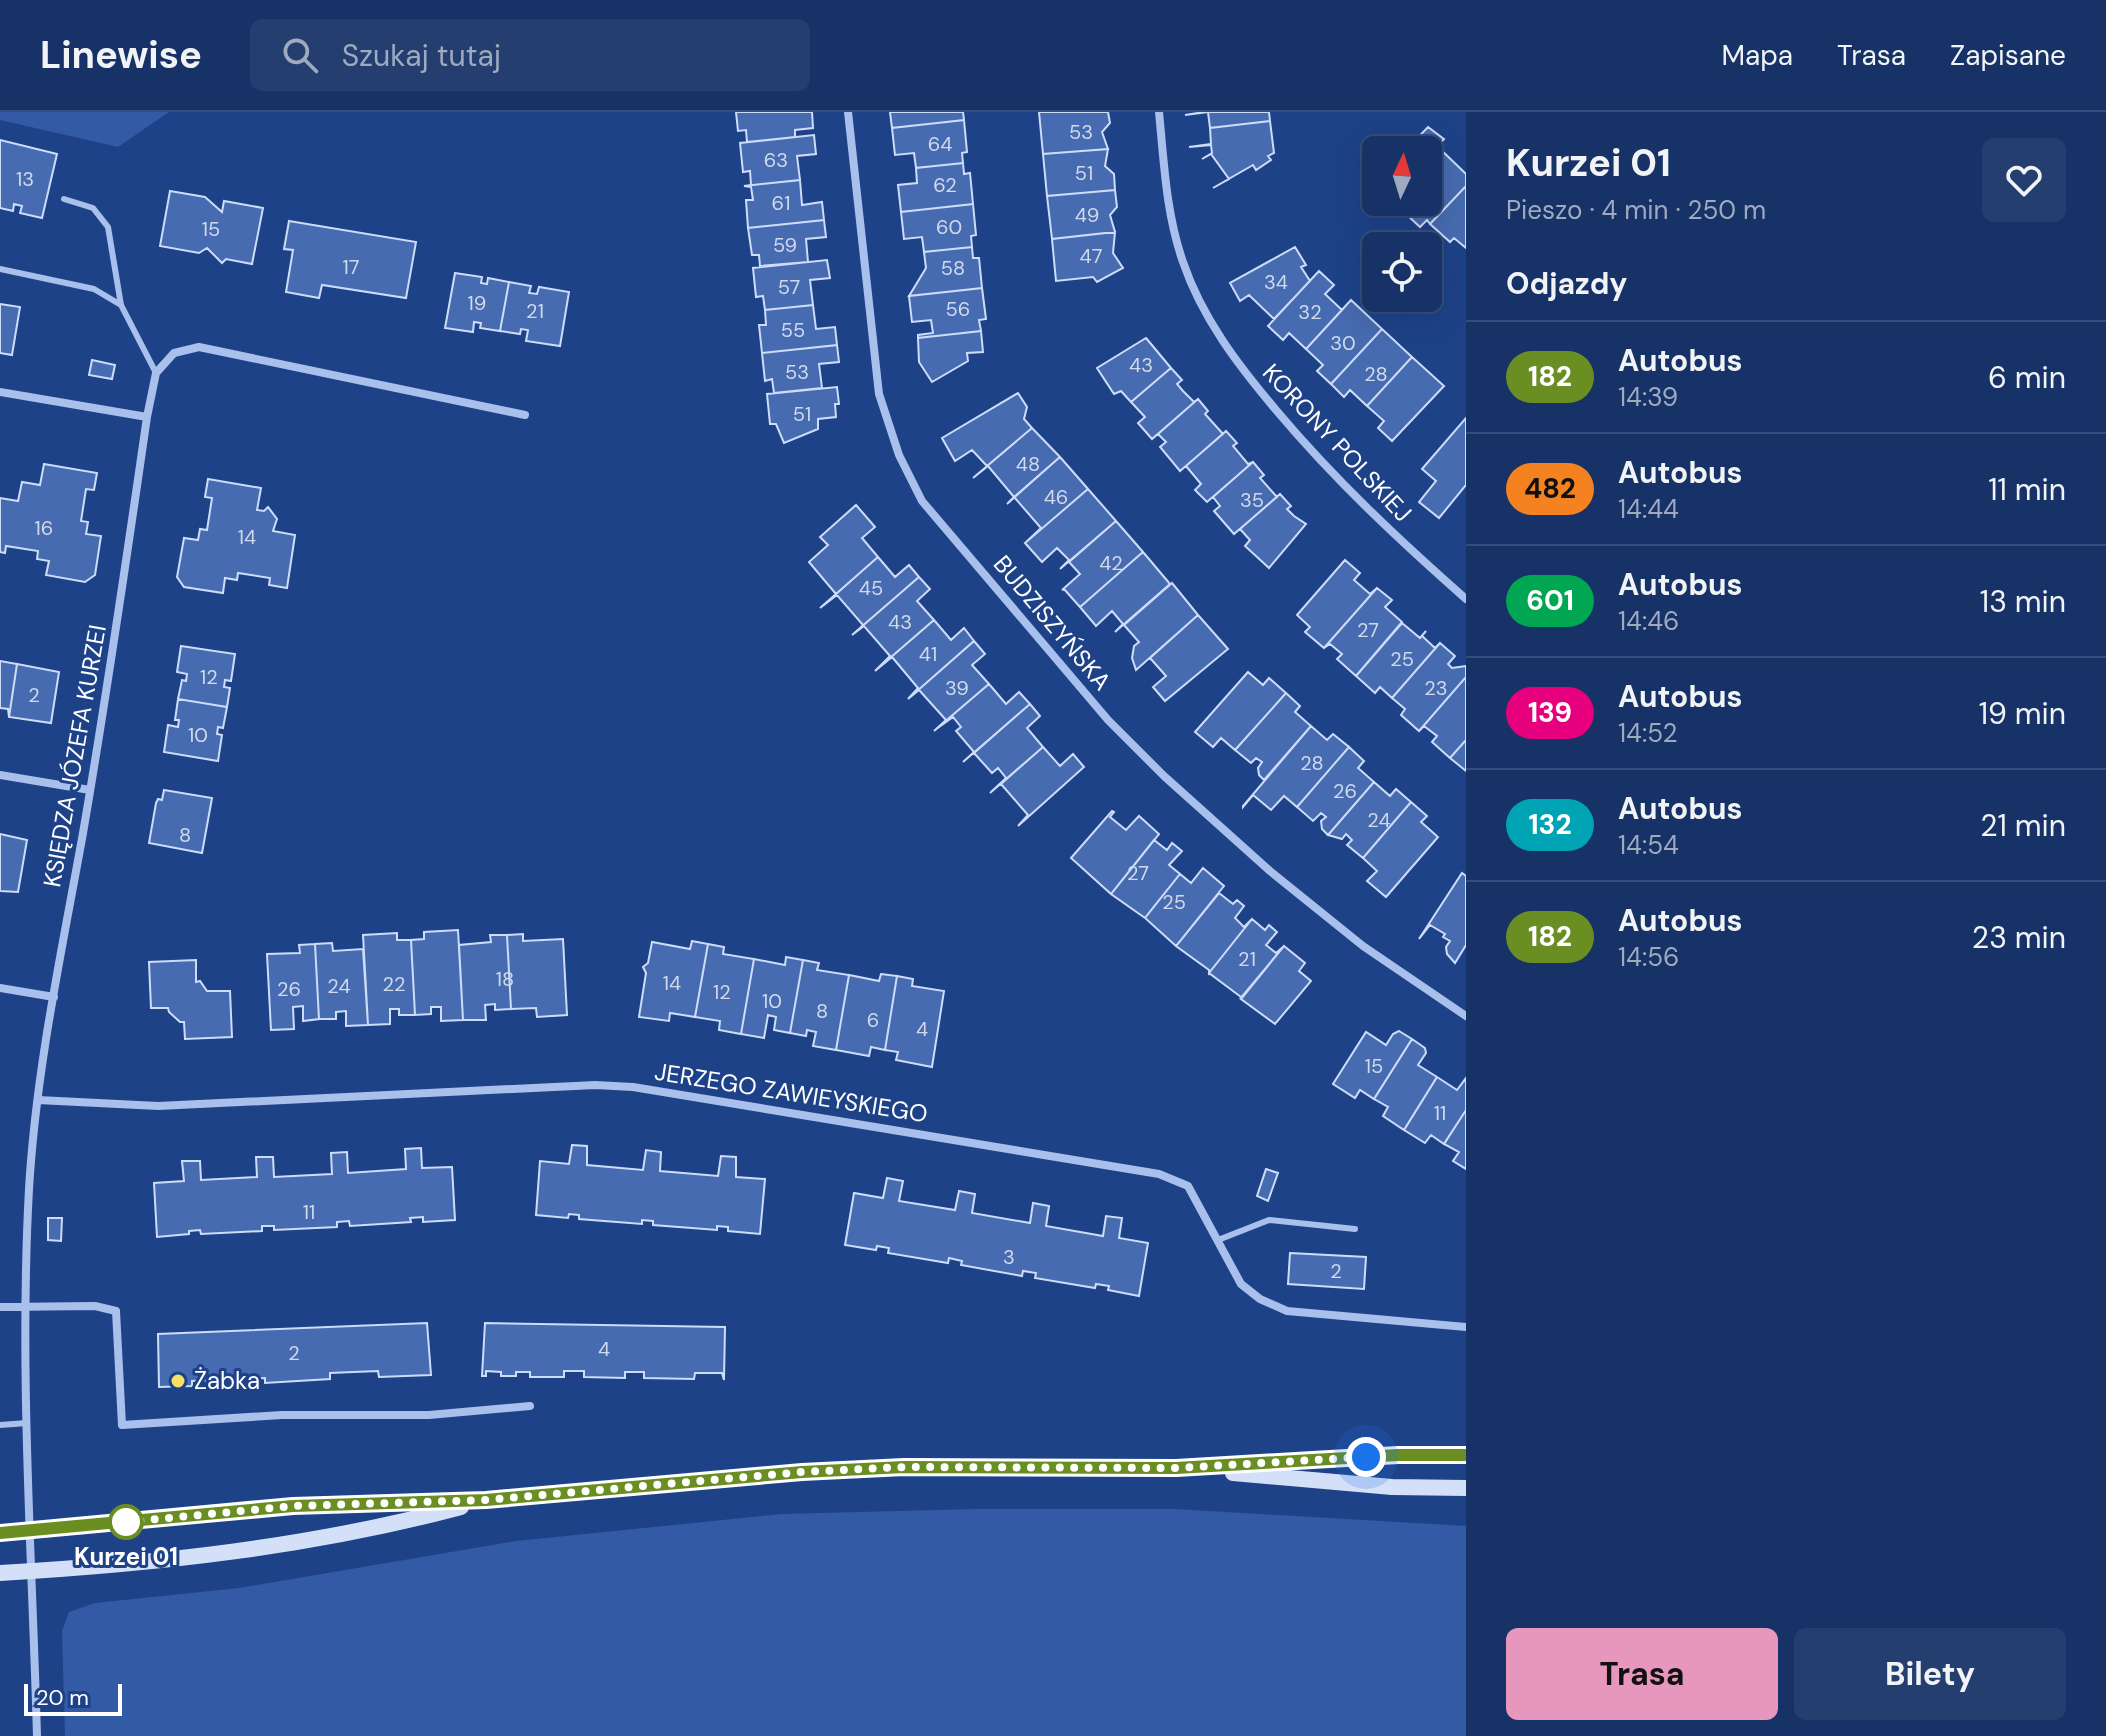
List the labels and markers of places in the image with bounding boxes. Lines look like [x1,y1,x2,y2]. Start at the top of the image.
place label: Żabka [194,1365,260,1396]
marker: Żabka [169,1372,187,1390]
marker: Kurzei 01 [109,1505,143,1539]
place label: Kurzei 01 [74,1541,178,1572]

